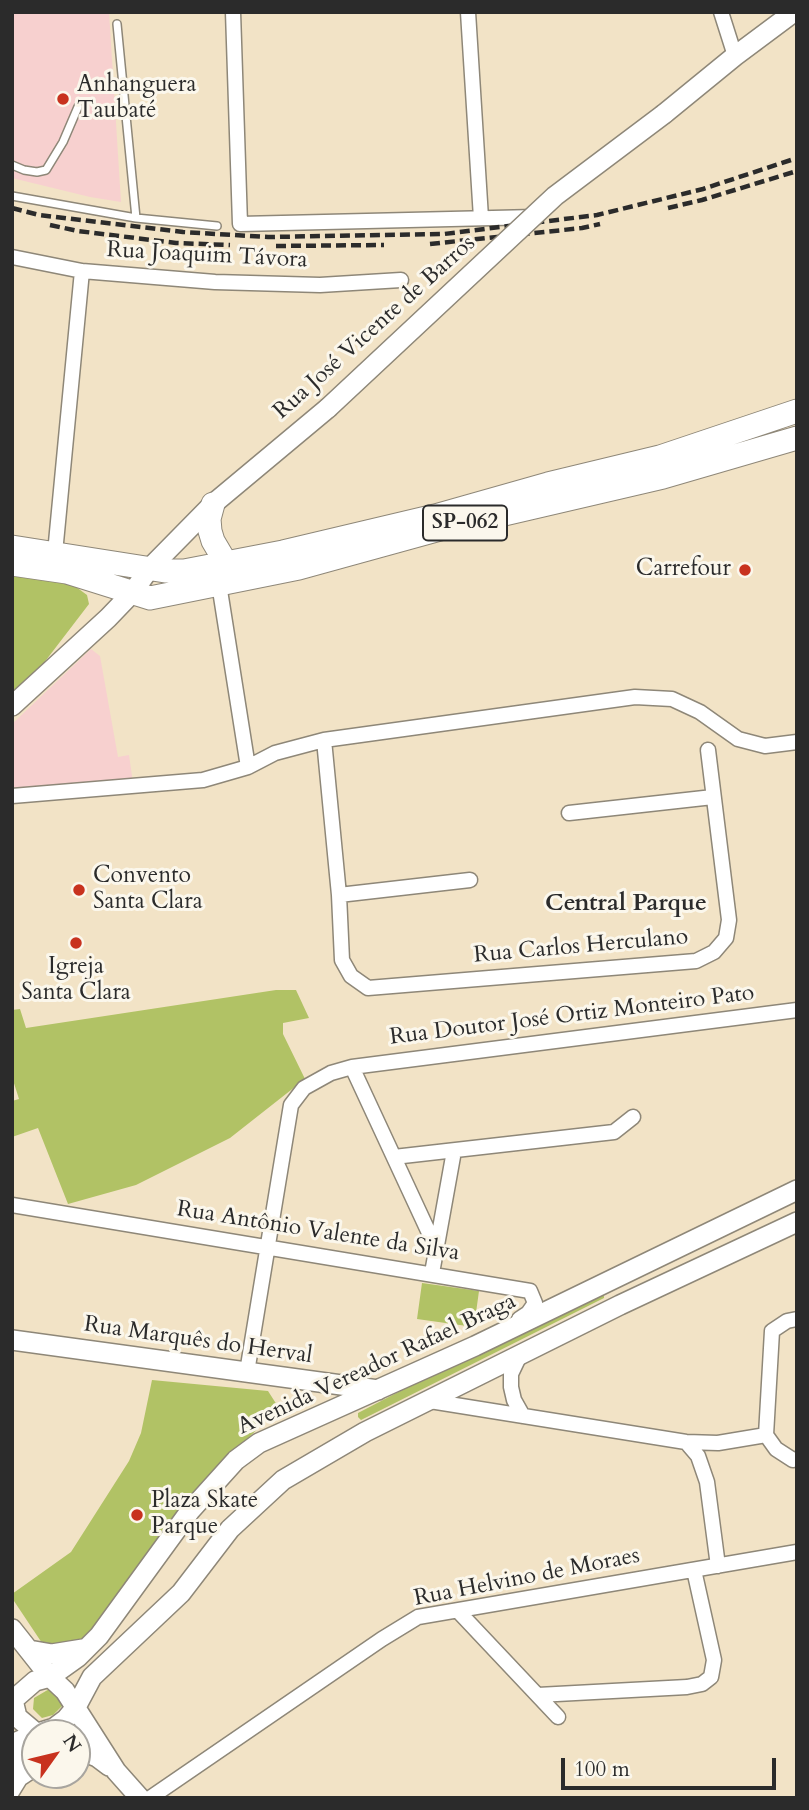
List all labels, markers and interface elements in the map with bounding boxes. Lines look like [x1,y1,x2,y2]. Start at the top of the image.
place label: Anhanguera Taubaté [77,72,196,126]
marker: Anhanguera Taubaté [55,91,71,107]
street label: Rua José Vicente de Barros [268,230,482,426]
street label: Rua Joaquim Távora [106,237,308,275]
road number: SP-062 [423,505,507,540]
place label: Carrefour [636,556,731,584]
marker: Carrefour [737,562,753,578]
place label: Convento Santa Clara [93,863,203,917]
marker: Convento Santa Clara [71,882,87,898]
district label: Central Parque [545,890,707,918]
street label: Rua Carlos Herculano [473,924,689,970]
marker: Igreja Santa Clara [68,935,84,951]
place label: Igreja Santa Clara [21,954,131,1008]
street label: Rua Doutor José Ortiz Monteiro Pato [388,980,756,1052]
street label: Rua Antônio Valente da Silva [175,1196,461,1268]
street label: Avenida Vereador Rafael Braga [234,1288,520,1442]
street label: Rua Marquês do Herval [82,1311,314,1371]
place label: Plaza Skate Parque [151,1488,258,1542]
marker: Plaza Skate Parque [129,1507,145,1523]
street label: Rua Helvino de Moraes [412,1543,642,1613]
north arrow [21,1719,91,1789]
text: N [56,1729,87,1757]
scale bar [564,1744,779,1788]
text: 100 m [574,1755,630,1784]

